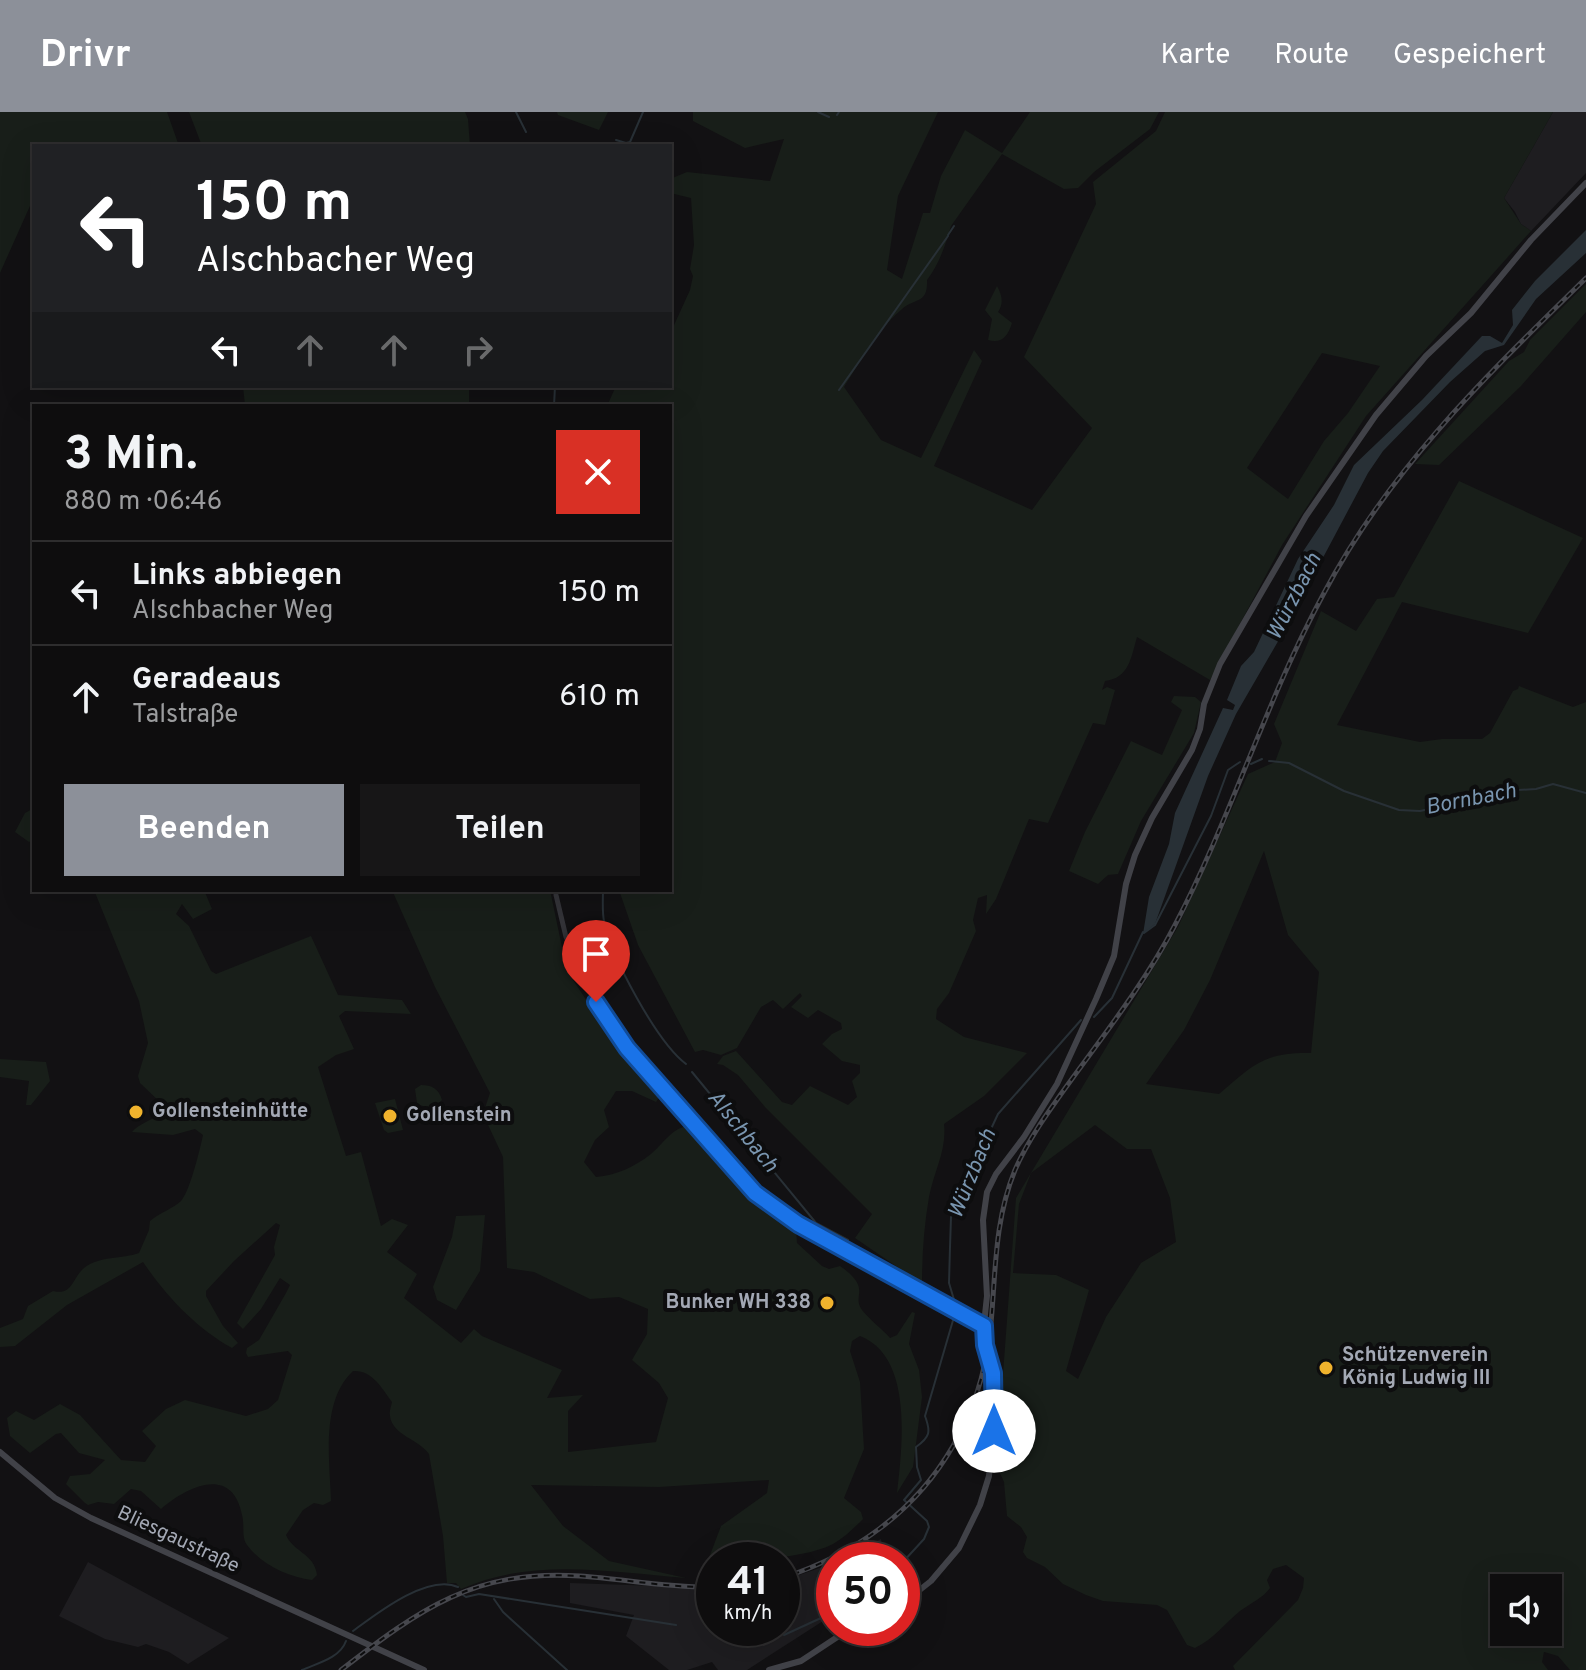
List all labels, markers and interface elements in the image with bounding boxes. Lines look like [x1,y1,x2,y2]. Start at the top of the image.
text: Drivr [40,32,131,81]
text: Karte [1160,38,1230,74]
text: Route [1274,38,1349,74]
text: Gespeichert [1393,38,1546,74]
text: 150 m [196,170,352,240]
icon: left [64,176,168,280]
text: Alschbacher Weg [196,239,475,285]
icon: left [204,328,248,372]
icon: ahead [288,328,332,372]
icon: ahead [372,328,416,372]
icon: right [456,328,500,372]
text: 3 Min. [64,426,198,486]
button: close [556,430,640,514]
text: 880 m · 06:46 [64,486,222,519]
water label: Würzbach [1262,549,1328,645]
text: Links abbiegen [132,558,342,595]
icon: left [64,571,108,615]
text: 150 m [559,575,640,612]
text: Alschbacher Weg [132,595,333,628]
text: Geradeaus [132,662,281,699]
icon: ahead [64,675,108,719]
text: 610 m [559,679,640,716]
text: Talstraße [132,699,238,732]
water label: Bornbach [1423,778,1519,822]
button: Beenden [64,784,344,876]
button: Teilen [360,784,640,876]
pin [562,920,630,1002]
icon: arrive [574,932,618,976]
water label: Alschbach [701,1085,783,1179]
place label: Gollensteinhütte [152,1099,308,1125]
marker: Gollensteinhütte [127,1103,145,1121]
place label: Gollenstein [406,1103,512,1129]
marker: Gollenstein [381,1107,399,1125]
water label: Würzbach [943,1125,1003,1223]
place label: Bunker WH 338 [666,1290,811,1316]
marker: Bunker WH 338 [818,1294,836,1312]
place label: Schützenverein König Ludwig III [1342,1343,1490,1392]
marker: Schützenverein König Ludwig III [1317,1359,1335,1377]
position arrow [952,1389,1036,1473]
street label: Bliesgaustraße [113,1500,243,1580]
speed limit sign: 50 [816,1542,920,1646]
text: 41 [727,1559,769,1609]
map controls [1490,1574,1562,1646]
button: sound [1490,1574,1562,1646]
text: km/h [724,1601,772,1627]

